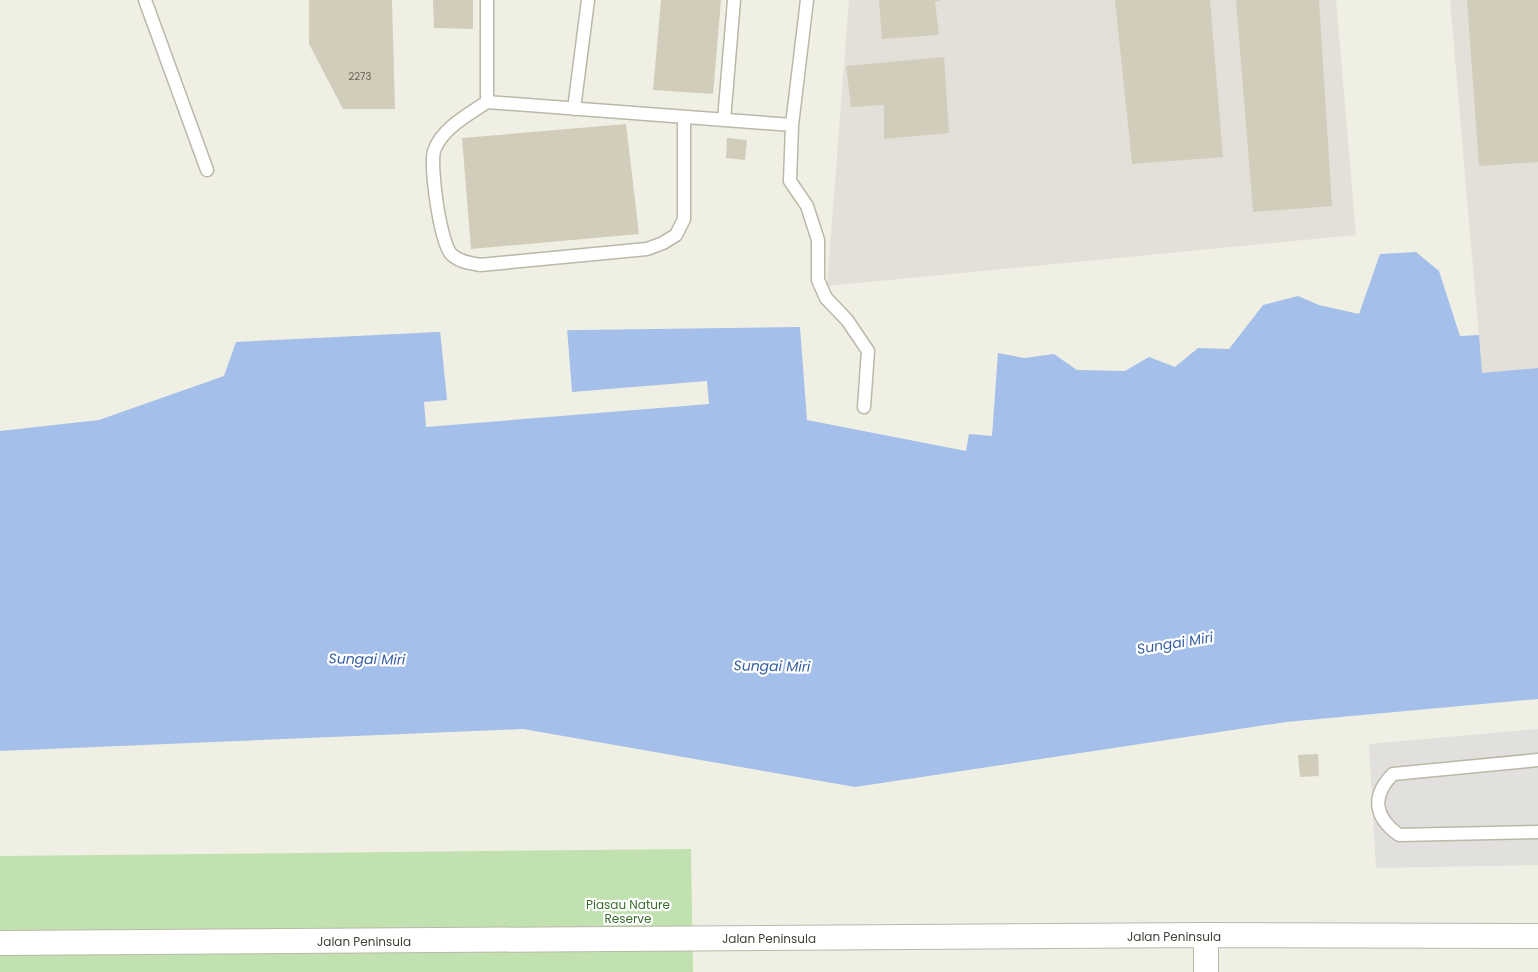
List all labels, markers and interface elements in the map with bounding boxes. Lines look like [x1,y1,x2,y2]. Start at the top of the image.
house number: 2273 [349,69,372,84]
water label: Sungai Miri [1136,627,1215,659]
water label: Sungai Miri [328,648,406,670]
water label: Sungai Miri [733,655,811,677]
park label: Piasau Nature Reserve [586,896,670,927]
street label: Jalan Peninsula [1127,928,1221,945]
street label: Jalan Peninsula [722,930,816,947]
street label: Jalan Peninsula [317,933,411,950]

